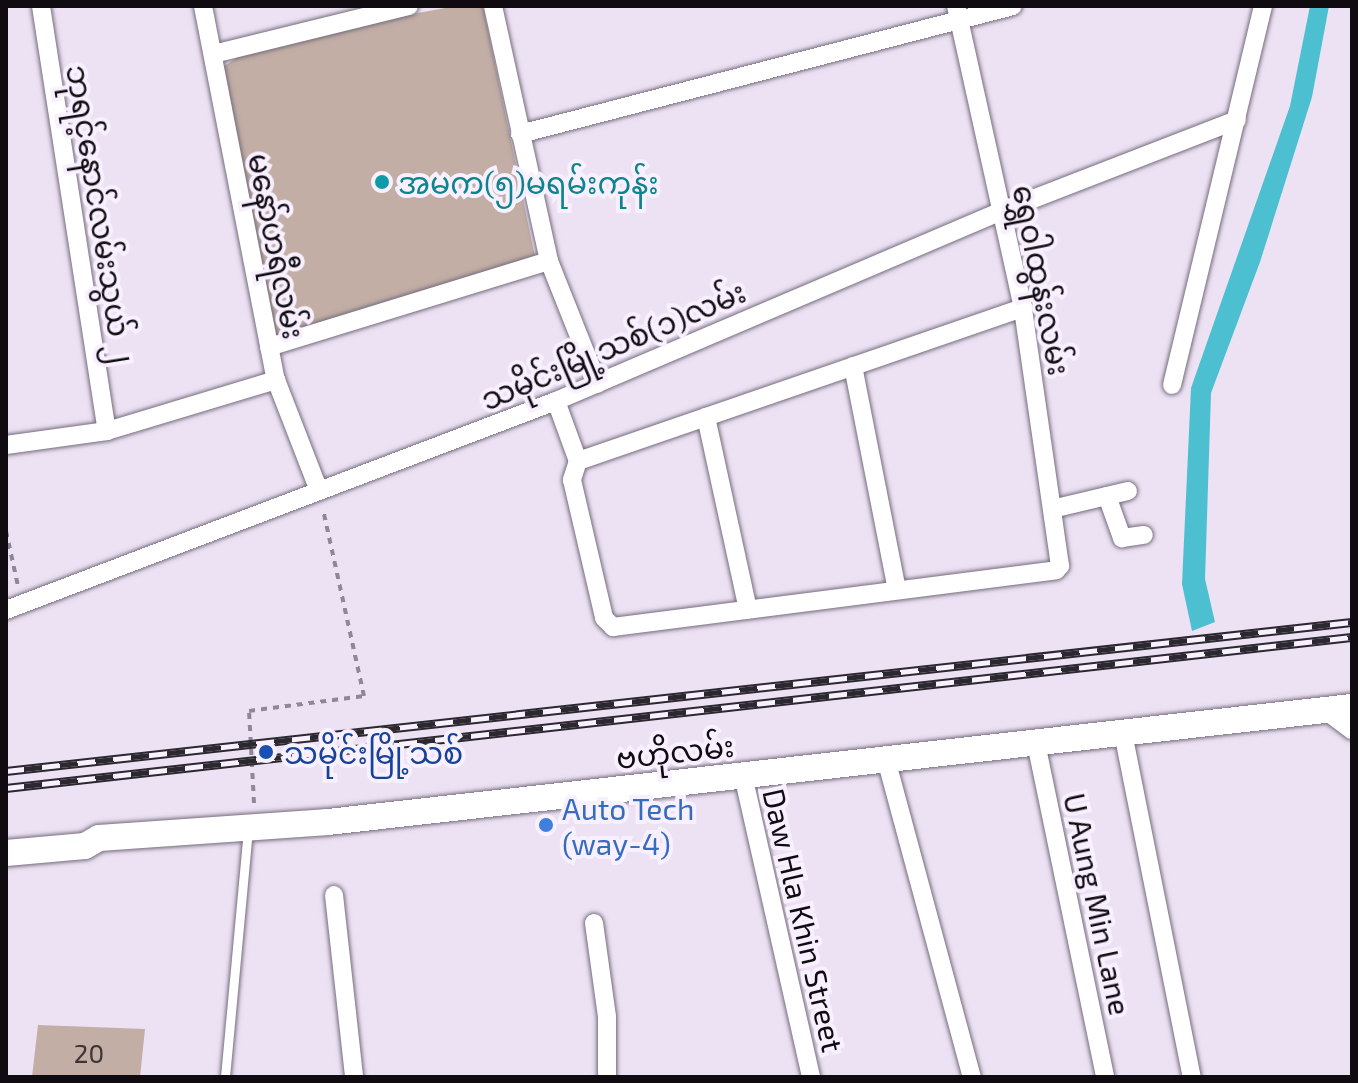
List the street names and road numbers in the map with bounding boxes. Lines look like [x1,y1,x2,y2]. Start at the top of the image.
street label: ဘုရင့်နောင်လမ်းသွယ် ၂ [60,62,142,366]
street label: မနော်ဟရီလမ်း [241,150,313,342]
street label: ရွှေဝါထွန်းလမ်း [1006,182,1078,378]
street label: သမိုင်းမြို့သစ်(၁)လမ်း [475,273,751,417]
street label: ဗဟိုလမ်း [614,727,736,775]
street label: Daw Hla Khin Street [756,784,852,1056]
street label: U Aung Min Lane [1057,789,1139,1019]

